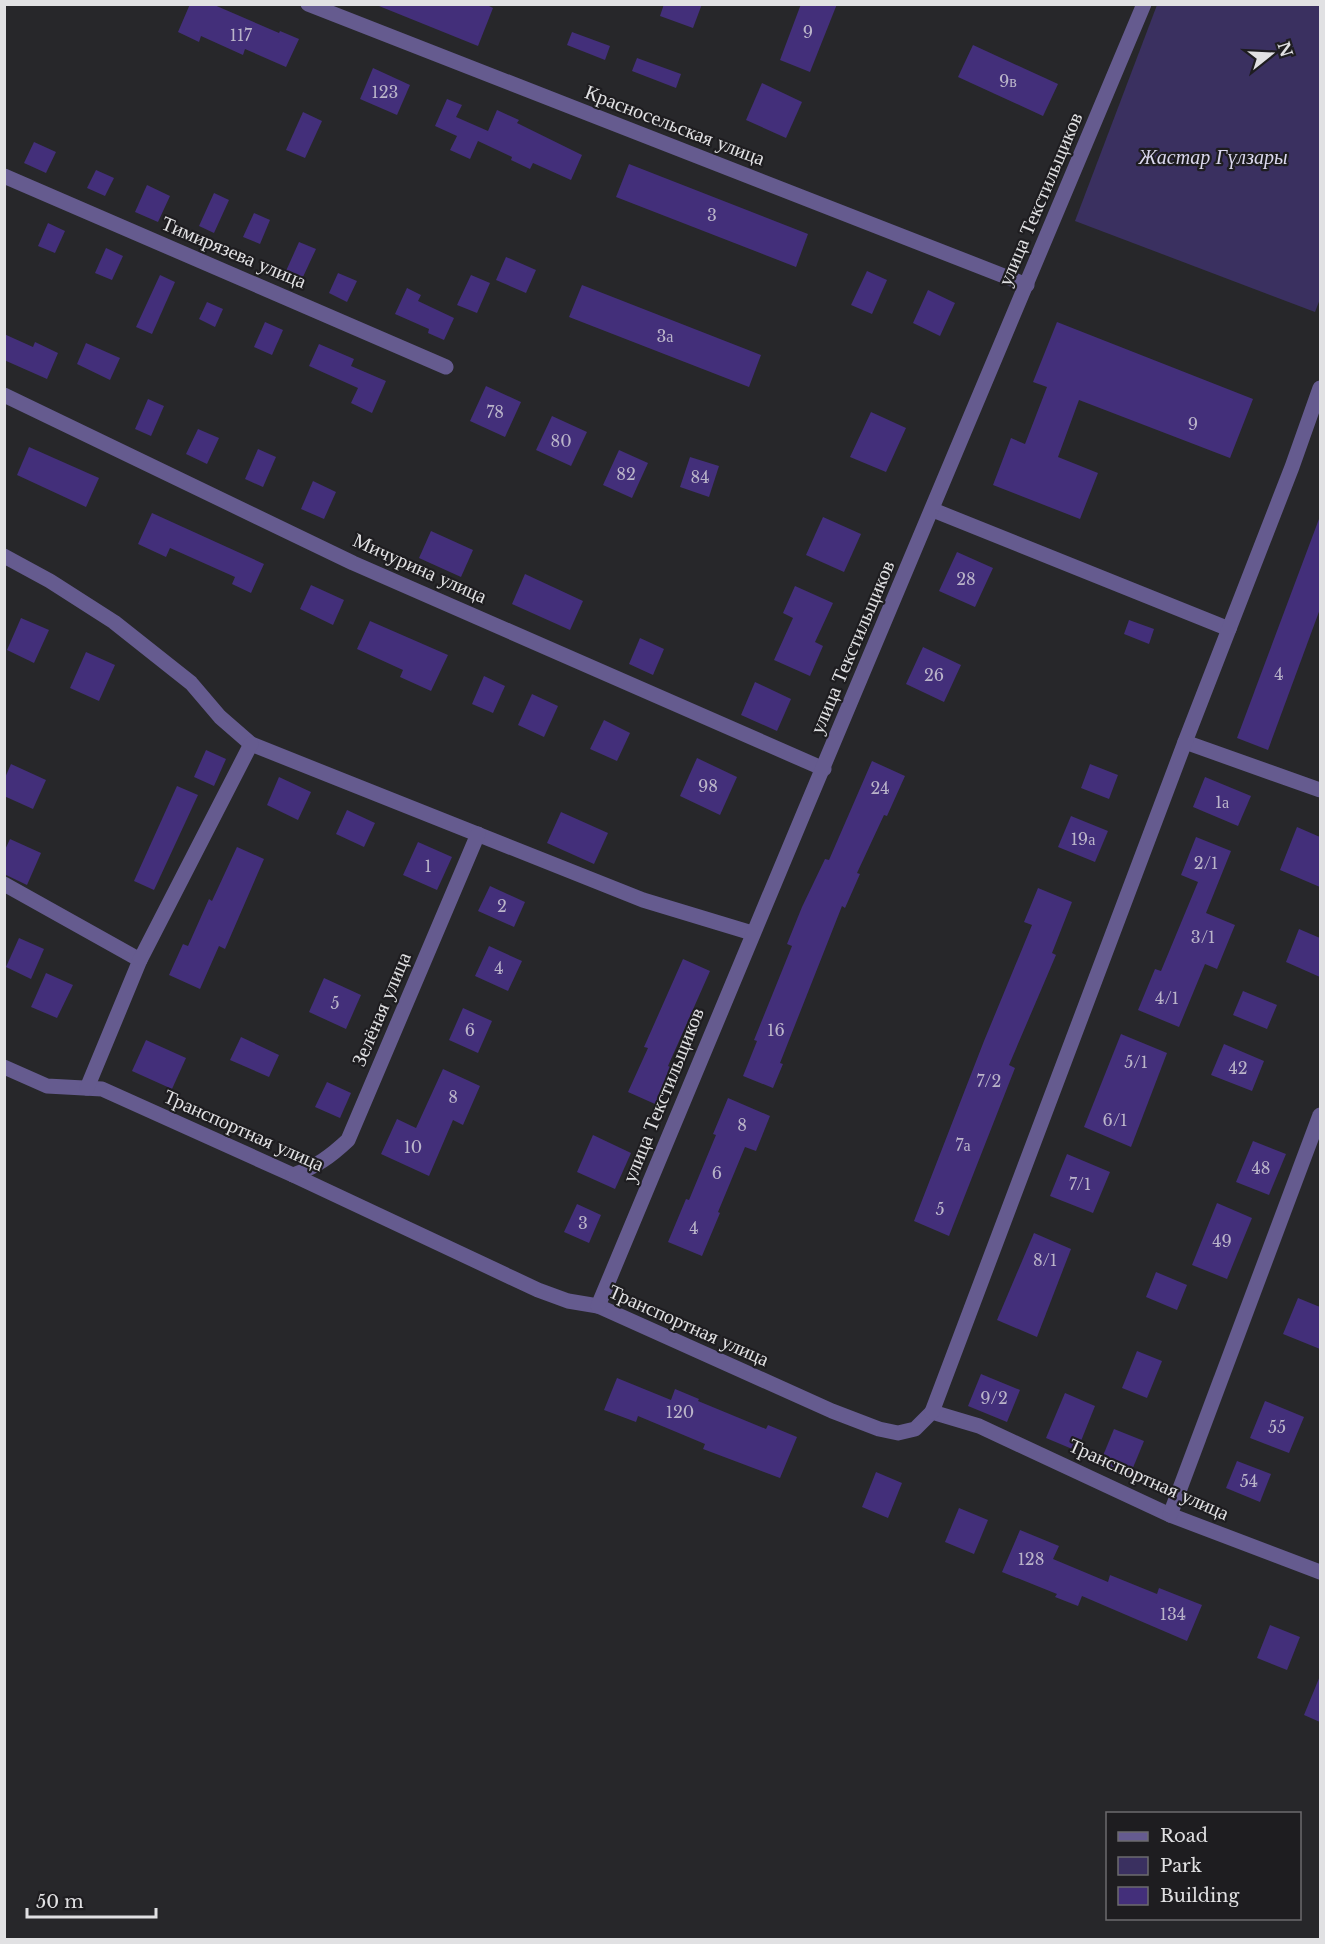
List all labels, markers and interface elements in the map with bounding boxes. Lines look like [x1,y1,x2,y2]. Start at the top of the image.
house number: 9 [803,22,813,42]
north arrow [1241,24,1301,84]
house number: 117 [230,25,253,45]
text: N [1273,39,1297,60]
house number: 9в [999,71,1017,91]
street label: Красносельская улица [582,80,769,170]
house number: 123 [372,82,398,102]
street label: улица Текстильщиков [993,109,1087,289]
park label: Жастар Гүлзары [1137,145,1288,169]
house number: 3 [707,205,717,225]
street label: Тимирязева улица [158,211,310,293]
house number: 3а [657,326,673,346]
house number: 78 [486,402,504,422]
house number: 9 [1188,414,1198,434]
house number: 80 [550,431,572,451]
house number: 82 [616,464,636,484]
house number: 84 [690,467,710,487]
street label: Мичурина улица [349,528,491,608]
street label: улица Текстильщиков [805,557,899,737]
house number: 28 [956,569,976,589]
house number: 4 [1274,664,1284,684]
house number: 26 [924,665,944,685]
house number: 98 [698,776,718,796]
house number: 24 [870,778,890,798]
house number: 1а [1215,792,1229,812]
house number: 19а [1071,829,1095,849]
house number: 2/1 [1194,853,1218,873]
house number: 1 [424,856,432,876]
house number: 2 [497,896,507,916]
house number: 3/1 [1191,927,1215,947]
street label: Зелёная улица [346,948,416,1070]
house number: 4 [494,958,504,978]
house number: 4/1 [1155,988,1179,1008]
house number: 5 [330,993,340,1013]
street label: улица Текстильщиков [617,1004,709,1186]
house number: 6 [465,1020,475,1040]
house number: 16 [767,1020,785,1040]
house number: 5/1 [1124,1052,1148,1072]
house number: 42 [1228,1058,1248,1078]
house number: 7/2 [977,1071,1001,1091]
street label: Транспортная улица [160,1084,328,1176]
house number: 8 [448,1087,458,1107]
house number: 6/1 [1103,1110,1127,1130]
house number: 8 [737,1115,747,1135]
house number: 7а [955,1135,971,1155]
house number: 10 [404,1137,422,1157]
house number: 48 [1251,1158,1271,1178]
house number: 6 [712,1163,722,1183]
house number: 7/1 [1069,1174,1091,1194]
house number: 5 [935,1199,945,1219]
house number: 3 [578,1213,588,1233]
house number: 4 [689,1218,699,1238]
house number: 49 [1212,1231,1232,1251]
house number: 8/1 [1033,1250,1057,1270]
street label: Транспортная улица [605,1279,773,1371]
house number: 9/2 [980,1388,1008,1408]
house number: 120 [666,1402,694,1422]
house number: 55 [1268,1417,1286,1437]
street label: Транспортная улица [1065,1433,1233,1525]
house number: 54 [1240,1471,1258,1491]
house number: 128 [1018,1549,1044,1569]
house number: 134 [1160,1604,1186,1624]
legend [1106,1812,1301,1920]
text: Road [1160,1825,1208,1847]
text: Park [1160,1855,1202,1877]
scale bar [27,1881,156,1919]
text: Building [1160,1885,1239,1907]
text: 50 m [36,1891,84,1913]

